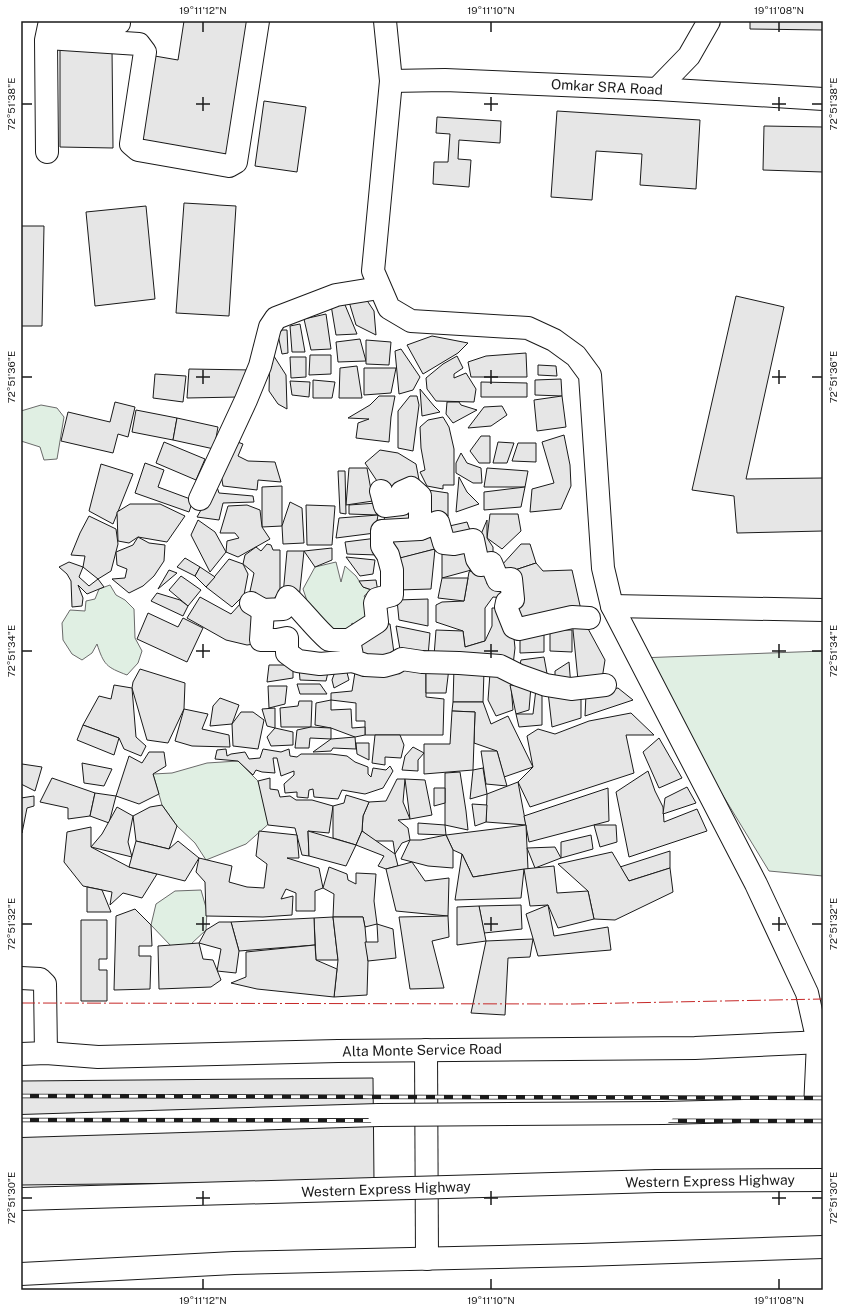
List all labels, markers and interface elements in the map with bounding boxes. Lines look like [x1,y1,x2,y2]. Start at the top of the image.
text: 19°11'12"N [179,4,227,16]
text: 19°11'10"N [467,4,515,16]
text: 19°11'08"N [754,4,804,16]
street label: Omkar SRA Road [551,76,663,98]
text: 72°51'38"E [5,78,17,130]
text: 72°51'38"E [827,78,839,130]
text: 72°51'36"E [5,351,17,403]
text: 72°51'36"E [827,351,839,403]
text: 72°51'34"E [5,625,17,677]
text: 72°51'34"E [827,625,839,677]
text: 72°51'32"E [5,898,17,950]
text: 72°51'32"E [827,898,839,950]
street label: Alta Monte Service Road [342,1041,502,1059]
text: 72°51'30"E [5,1172,17,1224]
street label: Western Express Highway [625,1172,795,1190]
text: 72°51'30"E [827,1172,839,1224]
street label: Western Express Highway [301,1178,472,1200]
text: 19°11'12"N [179,1294,227,1306]
text: 19°11'10"N [467,1294,515,1306]
text: 19°11'08"N [754,1294,804,1306]

